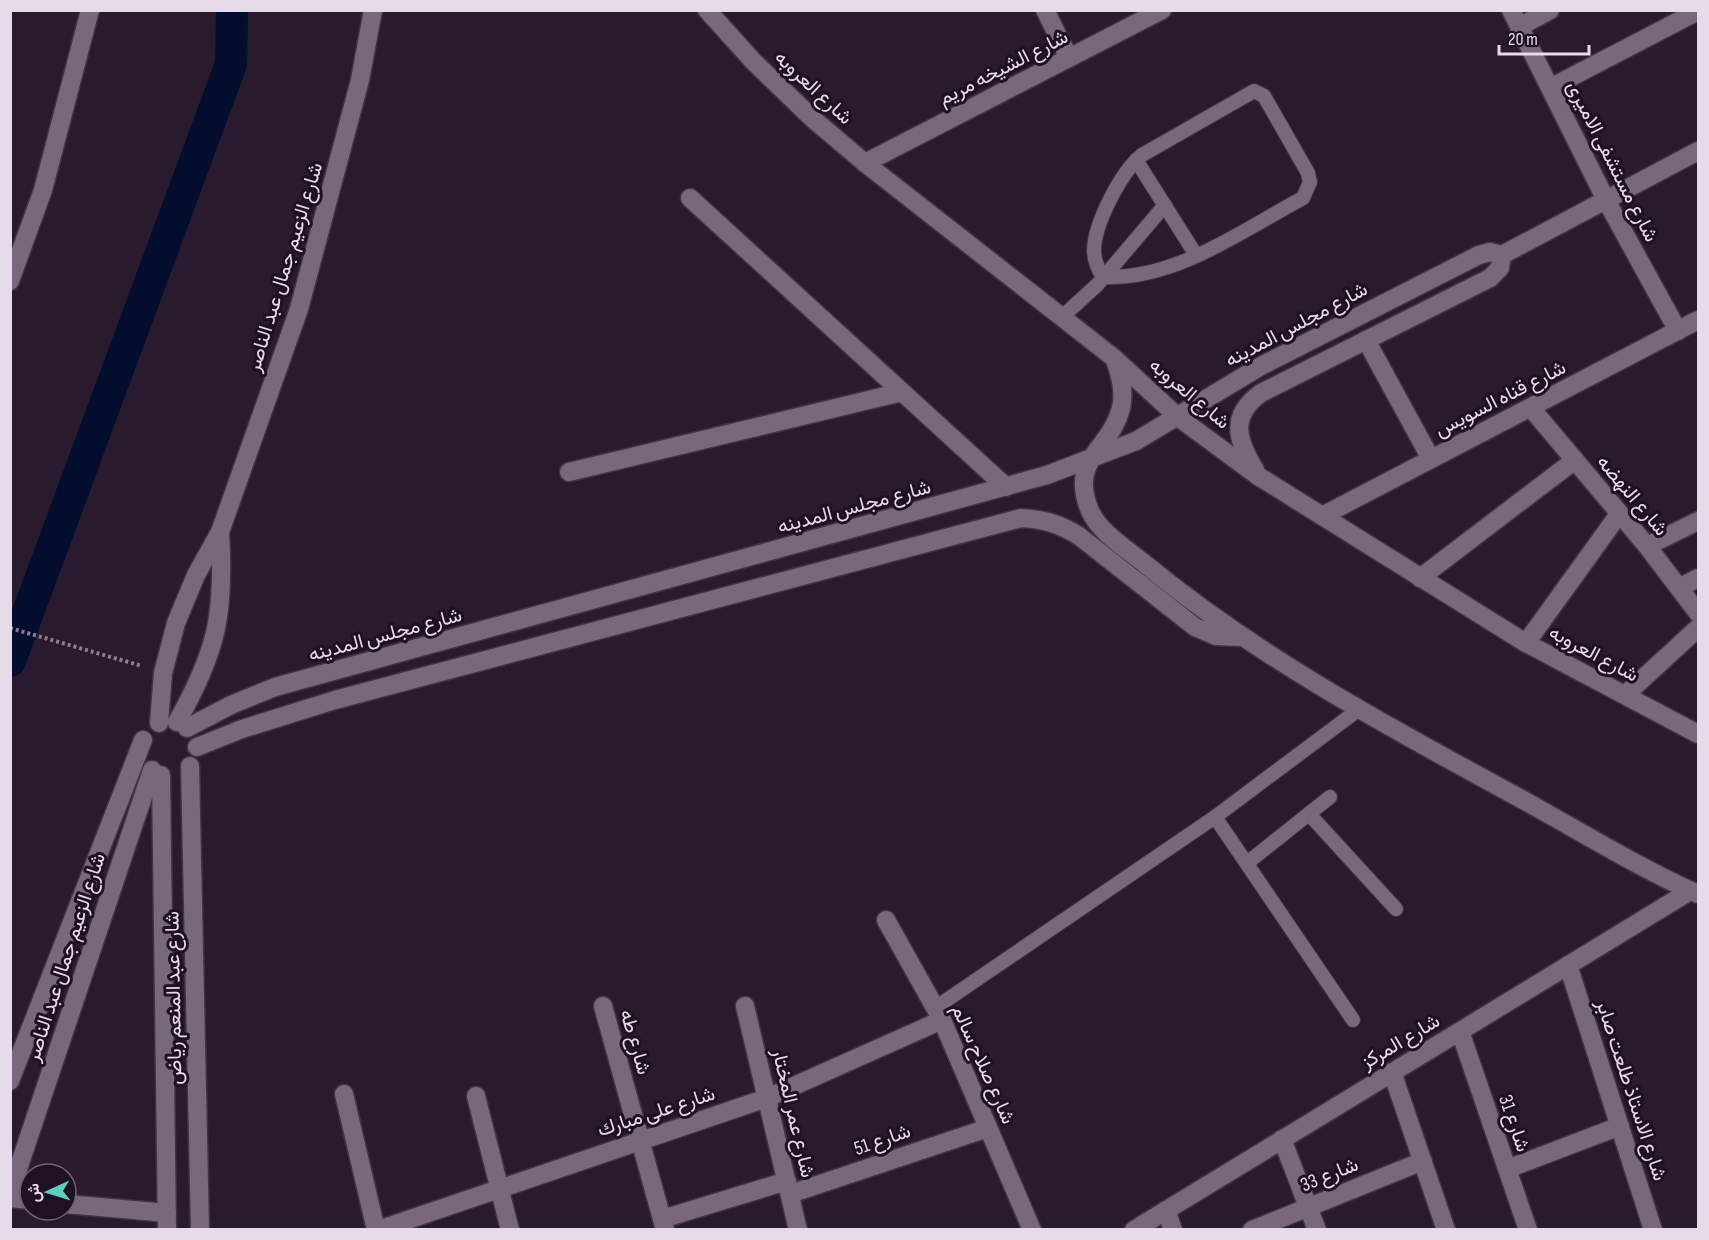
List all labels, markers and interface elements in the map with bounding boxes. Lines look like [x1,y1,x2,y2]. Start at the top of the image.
scale bar [1499,18,1589,56]
street label: شارع الشيخه مريم [935,25,1073,112]
text: 20 m [1508,29,1538,50]
street label: شارع العروبه [769,46,857,131]
street label: شارع مستشفى الاميرى [1560,77,1663,246]
street label: شارع الزعيم جمال عبد الناصر [241,160,329,376]
street label: شارع مجلس المدينه [1221,277,1372,373]
street label: شارع العروبه [1144,353,1235,435]
street label: شارع قناه السويس [1431,355,1571,443]
street label: شارع النهضه [1591,450,1673,542]
street label: شارع مجلس المدينه [775,475,934,540]
street label: شارع مجلس المدينه [306,603,465,668]
street label: شارع العروبه [1544,620,1642,688]
street label: شارع الزعيم جمال عبد الناصر [21,850,112,1066]
street label: شارع عبد المنعم رياض [160,911,189,1085]
street label: شارع الاستاذ طلعت صابر [1589,996,1672,1184]
street label: شارع صلاح سالم [945,1001,1020,1128]
street label: شارع طه [613,1007,656,1078]
street label: شارع المركز [1356,1009,1445,1076]
street label: شارع عمر المختار [765,1046,820,1180]
street label: شارع على مبارك [594,1082,718,1143]
street label: شارع 31 [1492,1092,1535,1155]
street label: شارع 51 [851,1119,914,1162]
street label: شارع 33 [1297,1153,1362,1198]
north arrow [18,1162,78,1222]
text: ش [24,1183,45,1203]

